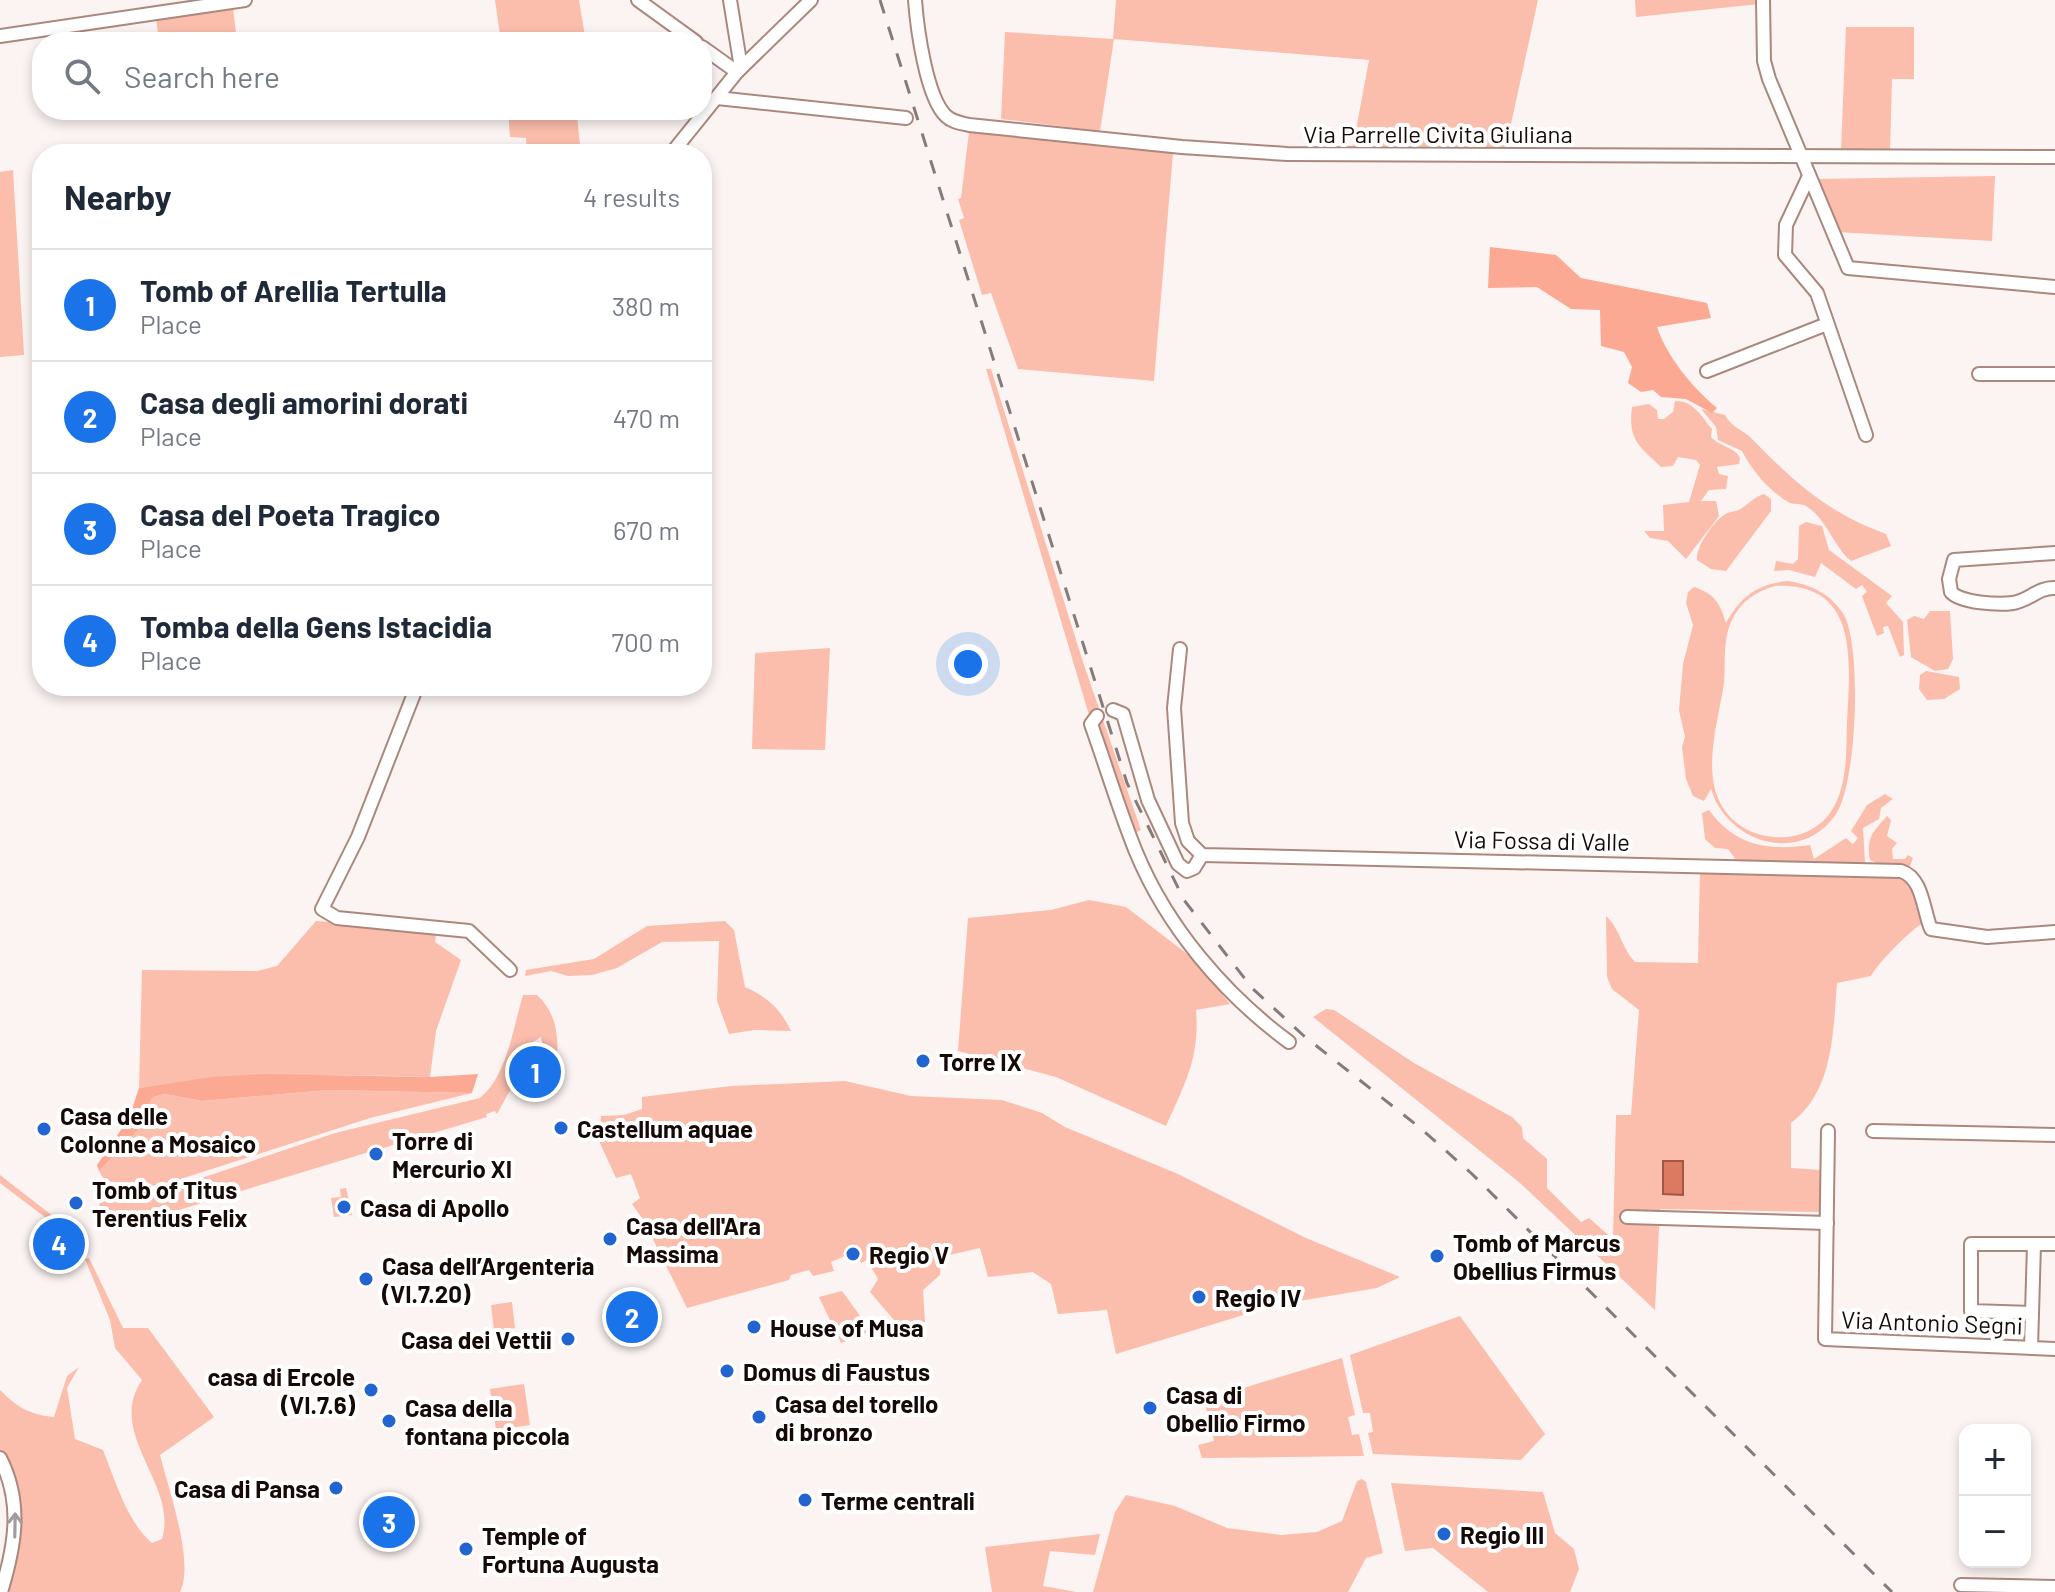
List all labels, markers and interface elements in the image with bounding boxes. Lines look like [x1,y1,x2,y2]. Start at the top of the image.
search box [32,32,712,120]
icon: search [60,54,104,98]
text: Search here [124,58,280,94]
street label: Via Parrelle Civita Giuliana [1303,119,1573,148]
text: Nearby [64,176,172,217]
text: 4 results [583,181,680,212]
text: Tomb of Arellia Tertulla [140,272,447,308]
text: 1 [85,290,95,321]
text: 380 m [612,290,680,321]
text: Place [140,308,202,339]
text: Casa degli amorini dorati [140,384,468,420]
text: 2 [83,402,97,433]
text: 470 m [613,402,680,433]
text: Place [140,420,202,451]
text: Casa del Poeta Tragico [140,496,441,532]
text: 3 [83,514,97,545]
text: 670 m [613,514,680,545]
text: Place [140,532,202,563]
text: Tomba della Gens Istacidia [140,608,492,644]
text: 4 [82,626,98,657]
text: 700 m [612,626,680,657]
text: Place [140,644,202,675]
your location [948,644,988,684]
street label: Via Fossa di Valle [1454,824,1630,856]
pin: 1 [509,1042,561,1102]
place label: Torre IX [939,1047,1022,1076]
marker: Torre IX [914,1052,932,1070]
place label: Casa delle Colonne a Mosaico [60,1101,256,1158]
place label: Castellum aquae [577,1114,753,1143]
marker: Castellum aquae [552,1119,570,1137]
marker: Casa delle Colonne a Mosaico [35,1120,53,1138]
place label: Torre di Mercurio XI [392,1126,512,1183]
marker: Torre di Mercurio XI [367,1145,385,1163]
place label: Tomb of Titus Terentius Felix [92,1175,248,1232]
place label: Casa di Apollo [360,1193,509,1222]
marker: Tomb of Titus Terentius Felix [67,1194,85,1212]
marker: Casa di Apollo [335,1198,353,1216]
place label: Casa dell'Ara Massima [626,1211,761,1268]
pin: 4 [33,1214,85,1274]
place label: Tomb of Marcus Obellius Firmus [1453,1228,1621,1285]
marker: Casa dell'Ara Massima [601,1230,619,1248]
place label: Regio V [869,1240,949,1269]
marker: Regio V [844,1245,862,1263]
marker: Tomb of Marcus Obellius Firmus [1428,1247,1446,1265]
place label: Casa dell’Argenteria (VI.7.20) [381,1251,595,1308]
marker: Casa dell’Argenteria (VI.7.20) [357,1270,375,1288]
place label: Regio IV [1215,1283,1302,1312]
pin: 2 [606,1287,658,1347]
marker: Regio IV [1190,1288,1208,1306]
street label: Via Antonio Segni [1841,1304,2023,1340]
place label: House of Musa [770,1313,924,1342]
marker: House of Musa [745,1318,763,1336]
place label: Casa dei Vettii [401,1325,552,1354]
marker: Casa dei Vettii [559,1330,577,1348]
place label: Domus di Faustus [743,1357,930,1386]
place label: casa di Ercole (VI.7.6) [207,1362,356,1419]
marker: Domus di Faustus [718,1362,736,1380]
place label: Casa di Obellio Firmo [1166,1380,1306,1437]
marker: casa di Ercole (VI.7.6) [362,1381,380,1399]
place label: Casa del torello di bronzo [775,1389,938,1446]
place label: Casa della fontana piccola [405,1393,570,1450]
marker: Casa di Obellio Firmo [1141,1399,1159,1417]
marker: Casa del torello di bronzo [750,1408,768,1426]
marker: Casa della fontana piccola [380,1412,398,1430]
map controls [1959,1424,2031,1568]
button: + [1959,1424,2031,1496]
place label: Casa di Pansa [174,1474,320,1503]
marker: Casa di Pansa [327,1479,345,1497]
place label: Terme centrali [821,1486,975,1515]
marker: Terme centrali [796,1491,814,1509]
pin: 3 [363,1492,415,1552]
button: − [1959,1496,2031,1568]
one-way arrow [7,1512,22,1539]
place label: Regio III [1460,1520,1544,1549]
place label: Temple of Fortuna Augusta [482,1521,659,1578]
marker: Regio III [1435,1525,1453,1543]
marker: Temple of Fortuna Augusta [457,1540,475,1558]

